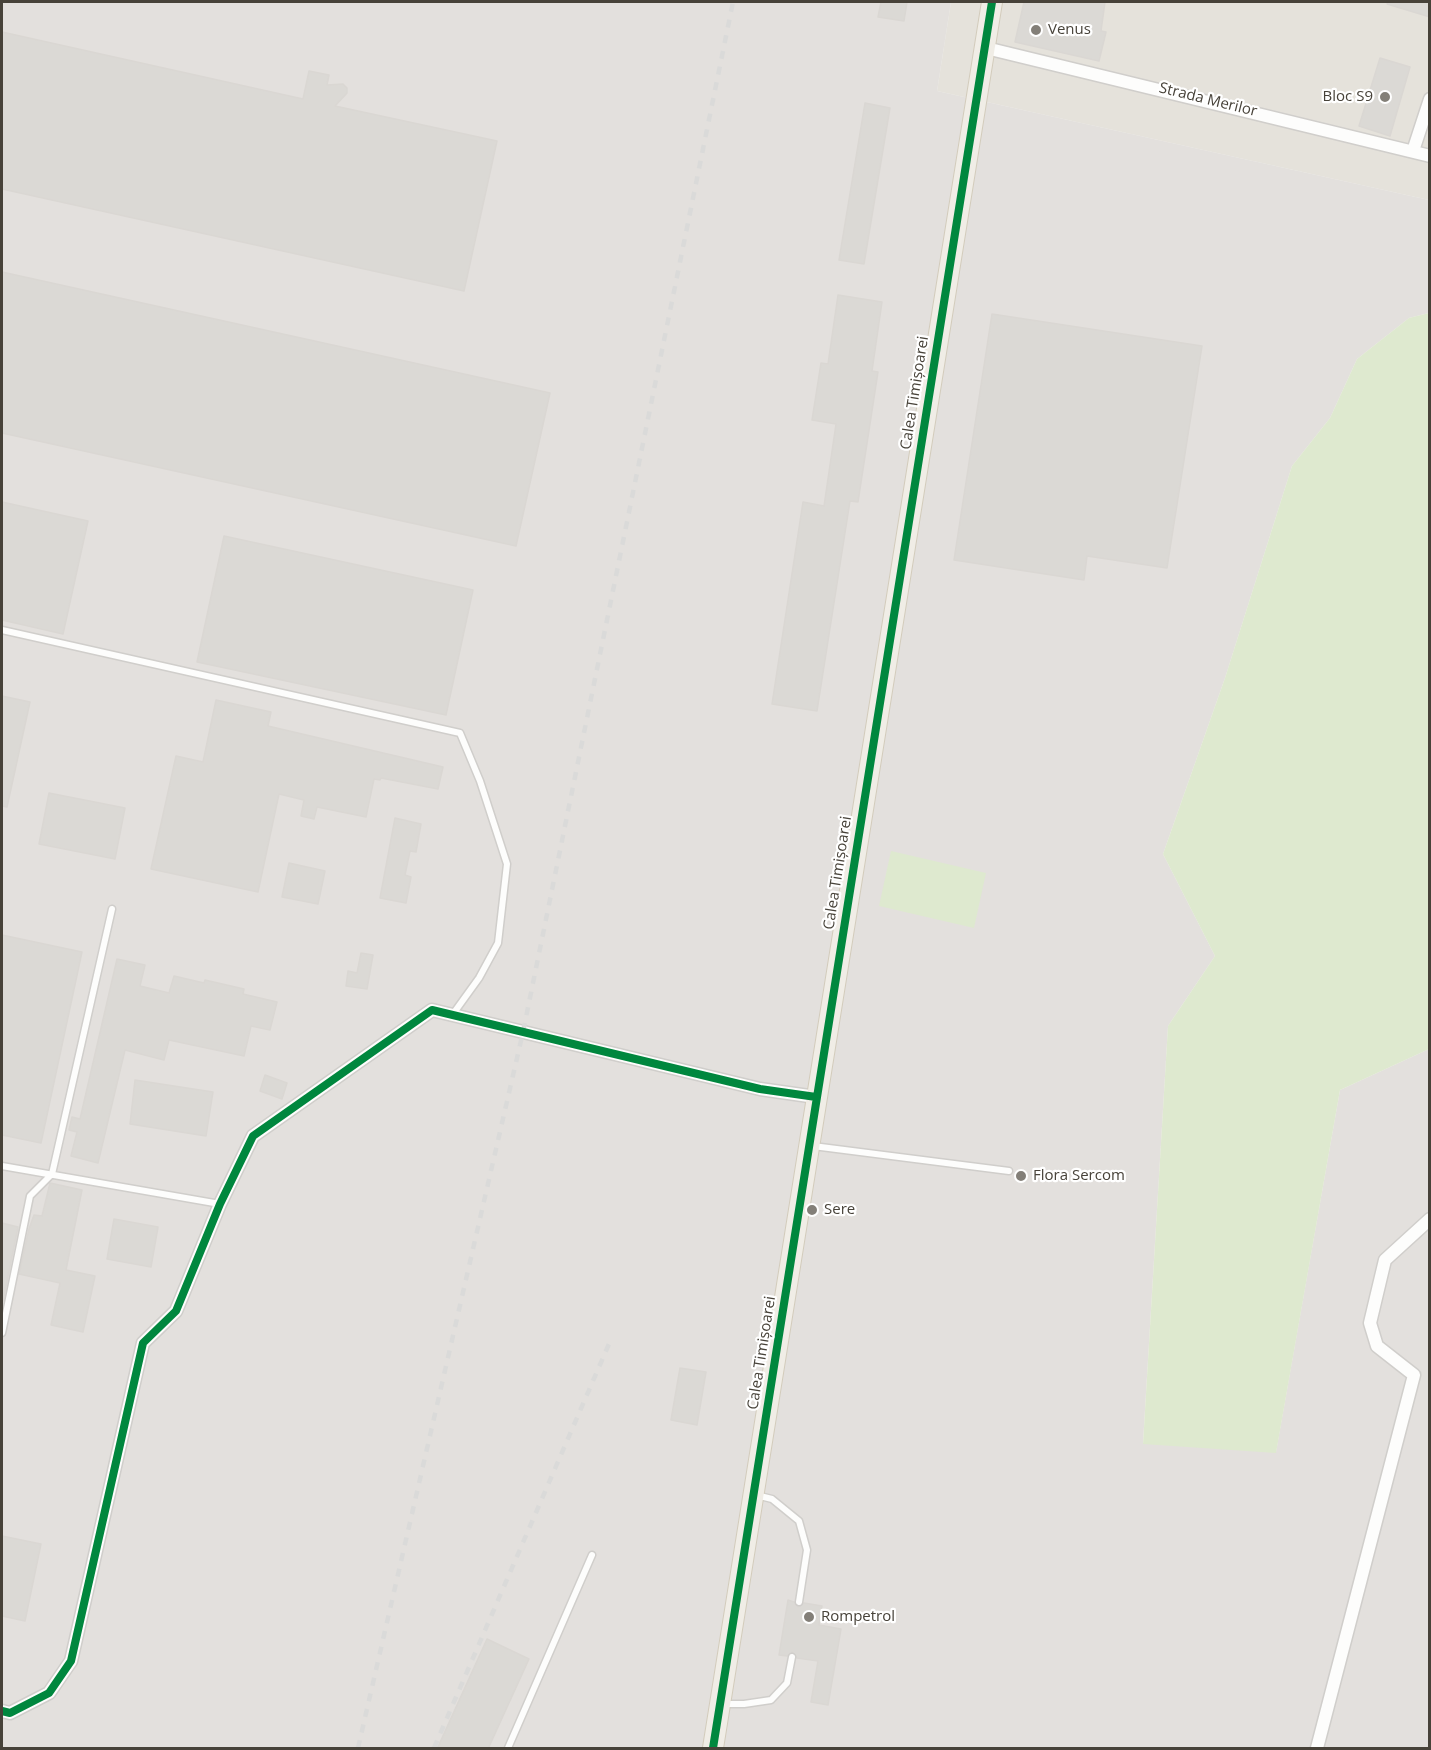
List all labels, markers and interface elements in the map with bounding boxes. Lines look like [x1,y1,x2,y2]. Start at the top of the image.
place label: Venus [1048,21,1091,39]
marker: Venus [1029,23,1043,37]
street label: Strada Merilor [1157,79,1259,121]
place label: Bloc S9 [1323,88,1373,106]
marker: Bloc S9 [1378,90,1392,104]
street label: Calea Timișoarei [897,335,933,451]
street label: Calea Timișoarei [820,815,856,931]
place label: Flora Sercom [1033,1167,1125,1185]
marker: Flora Sercom [1014,1169,1028,1183]
place label: Sere [824,1201,855,1219]
marker: Sere [805,1203,819,1217]
street label: Calea Timișoarei [744,1295,780,1411]
place label: Rompetrol [821,1608,895,1626]
marker: Rompetrol [802,1610,816,1624]

